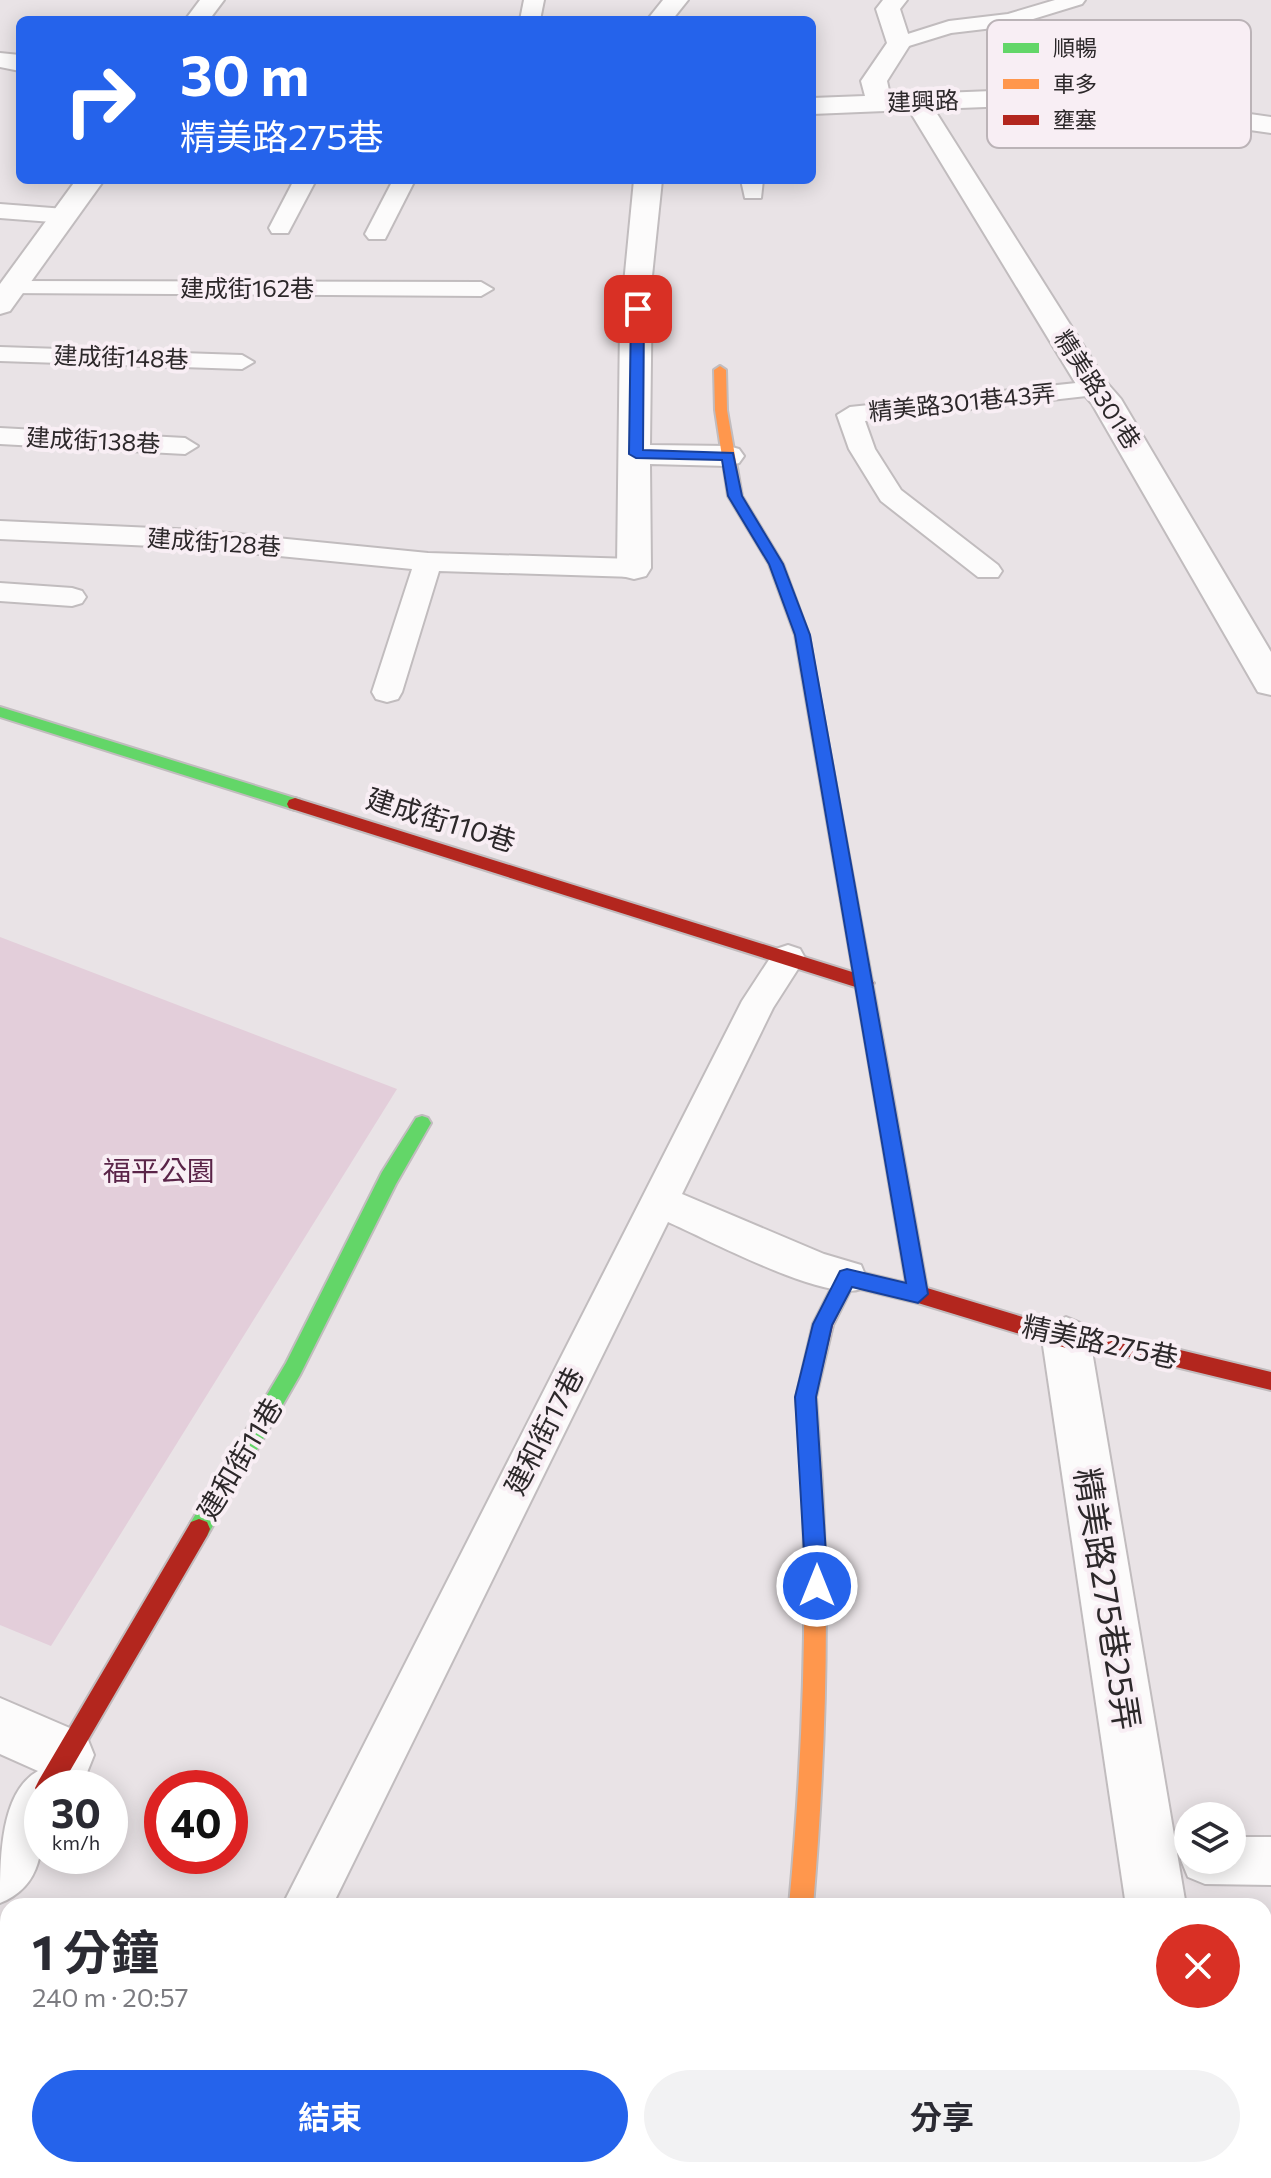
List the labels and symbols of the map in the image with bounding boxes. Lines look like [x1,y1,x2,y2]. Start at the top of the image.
legend [987,20,1251,148]
text: 順暢 [1053,34,1097,61]
text: 車多 [1053,70,1097,97]
street label: 建興路 [886,85,959,116]
text: 壅塞 [1053,106,1097,133]
street label: 建成街162巷 [180,273,314,302]
pin [604,275,672,343]
street label: 精美路301巷 [1049,324,1147,454]
street label: 建成街148巷 [53,340,189,373]
street label: 精美路301巷43弄 [867,377,1057,426]
street label: 建成街138巷 [25,422,161,458]
street label: 建成街128巷 [146,522,282,561]
street label: 建成街110巷 [363,780,520,858]
park label: 福平公園 [103,1153,215,1187]
street label: 精美路275巷 [1019,1308,1181,1374]
street label: 建和街17巷 [496,1361,590,1500]
street label: 建和街11巷 [190,1391,289,1526]
street label: 精美路275巷25弄 [1068,1465,1150,1733]
position arrow [775,1544,859,1628]
speed limit sign: 40 [144,1770,248,1874]

